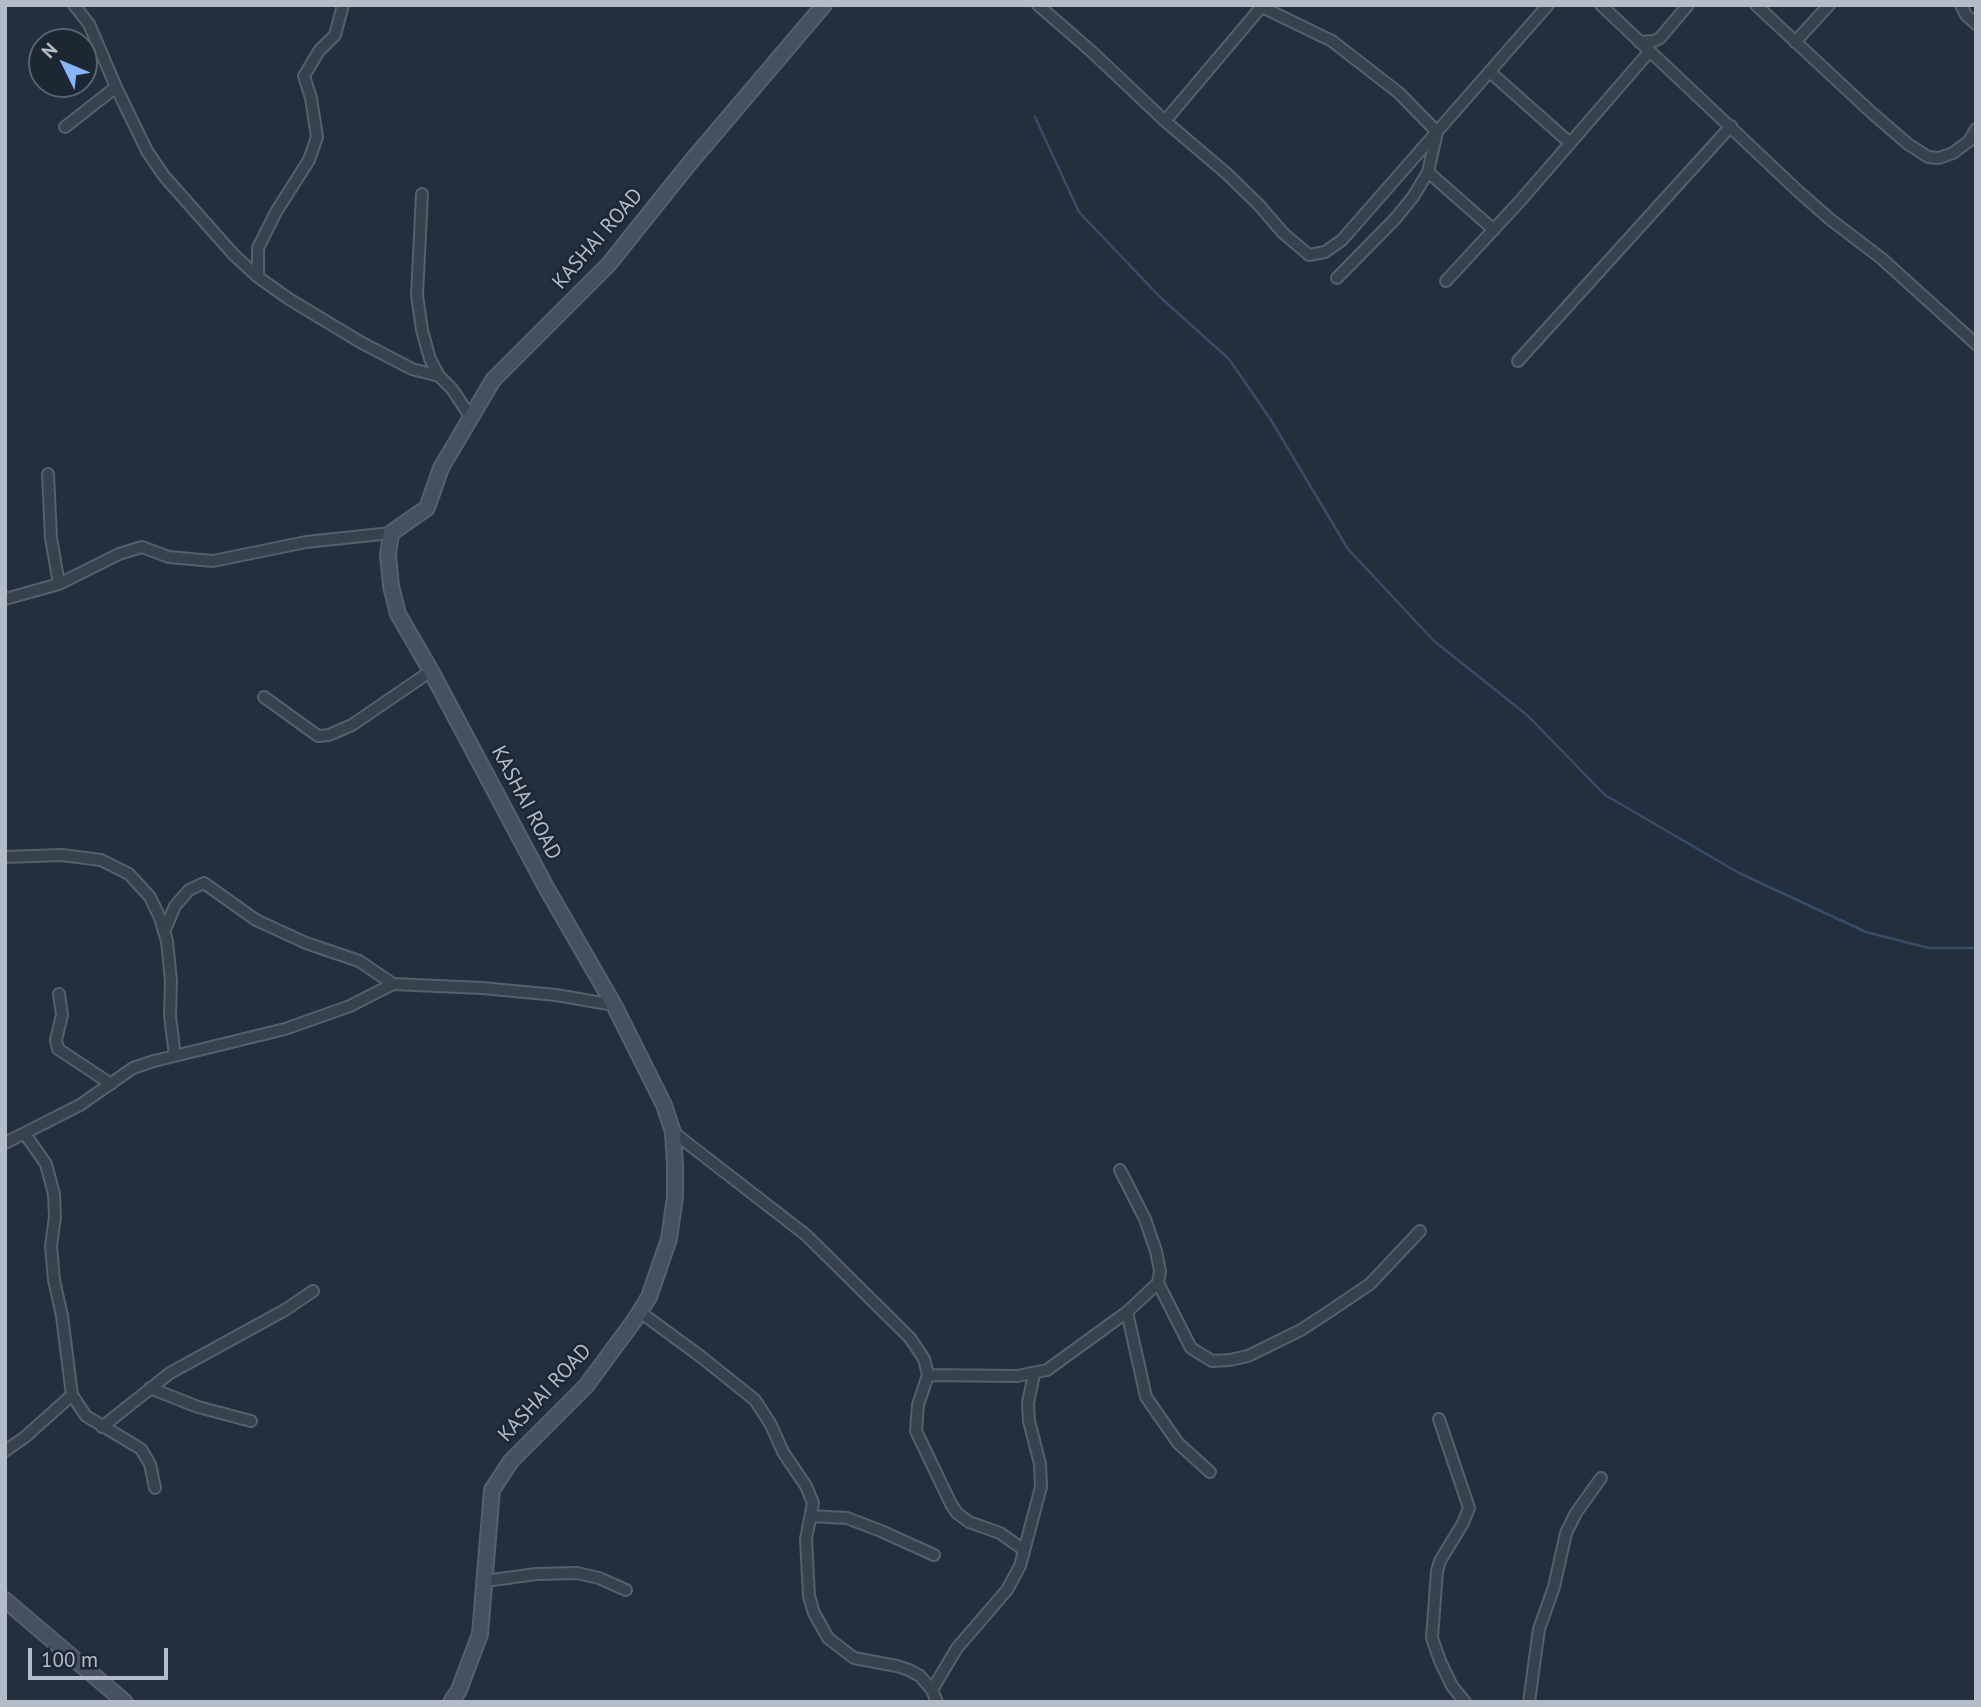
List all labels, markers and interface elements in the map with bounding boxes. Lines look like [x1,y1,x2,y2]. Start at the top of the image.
north arrow [28,28,98,98]
text: N [36,37,62,63]
street label: KASHAI ROAD [547,184,649,294]
street label: KASHAI ROAD [485,742,567,864]
street label: KASHAI ROAD [493,1339,597,1447]
scale bar [32,1634,172,1678]
text: 100 m [41,1646,98,1673]

